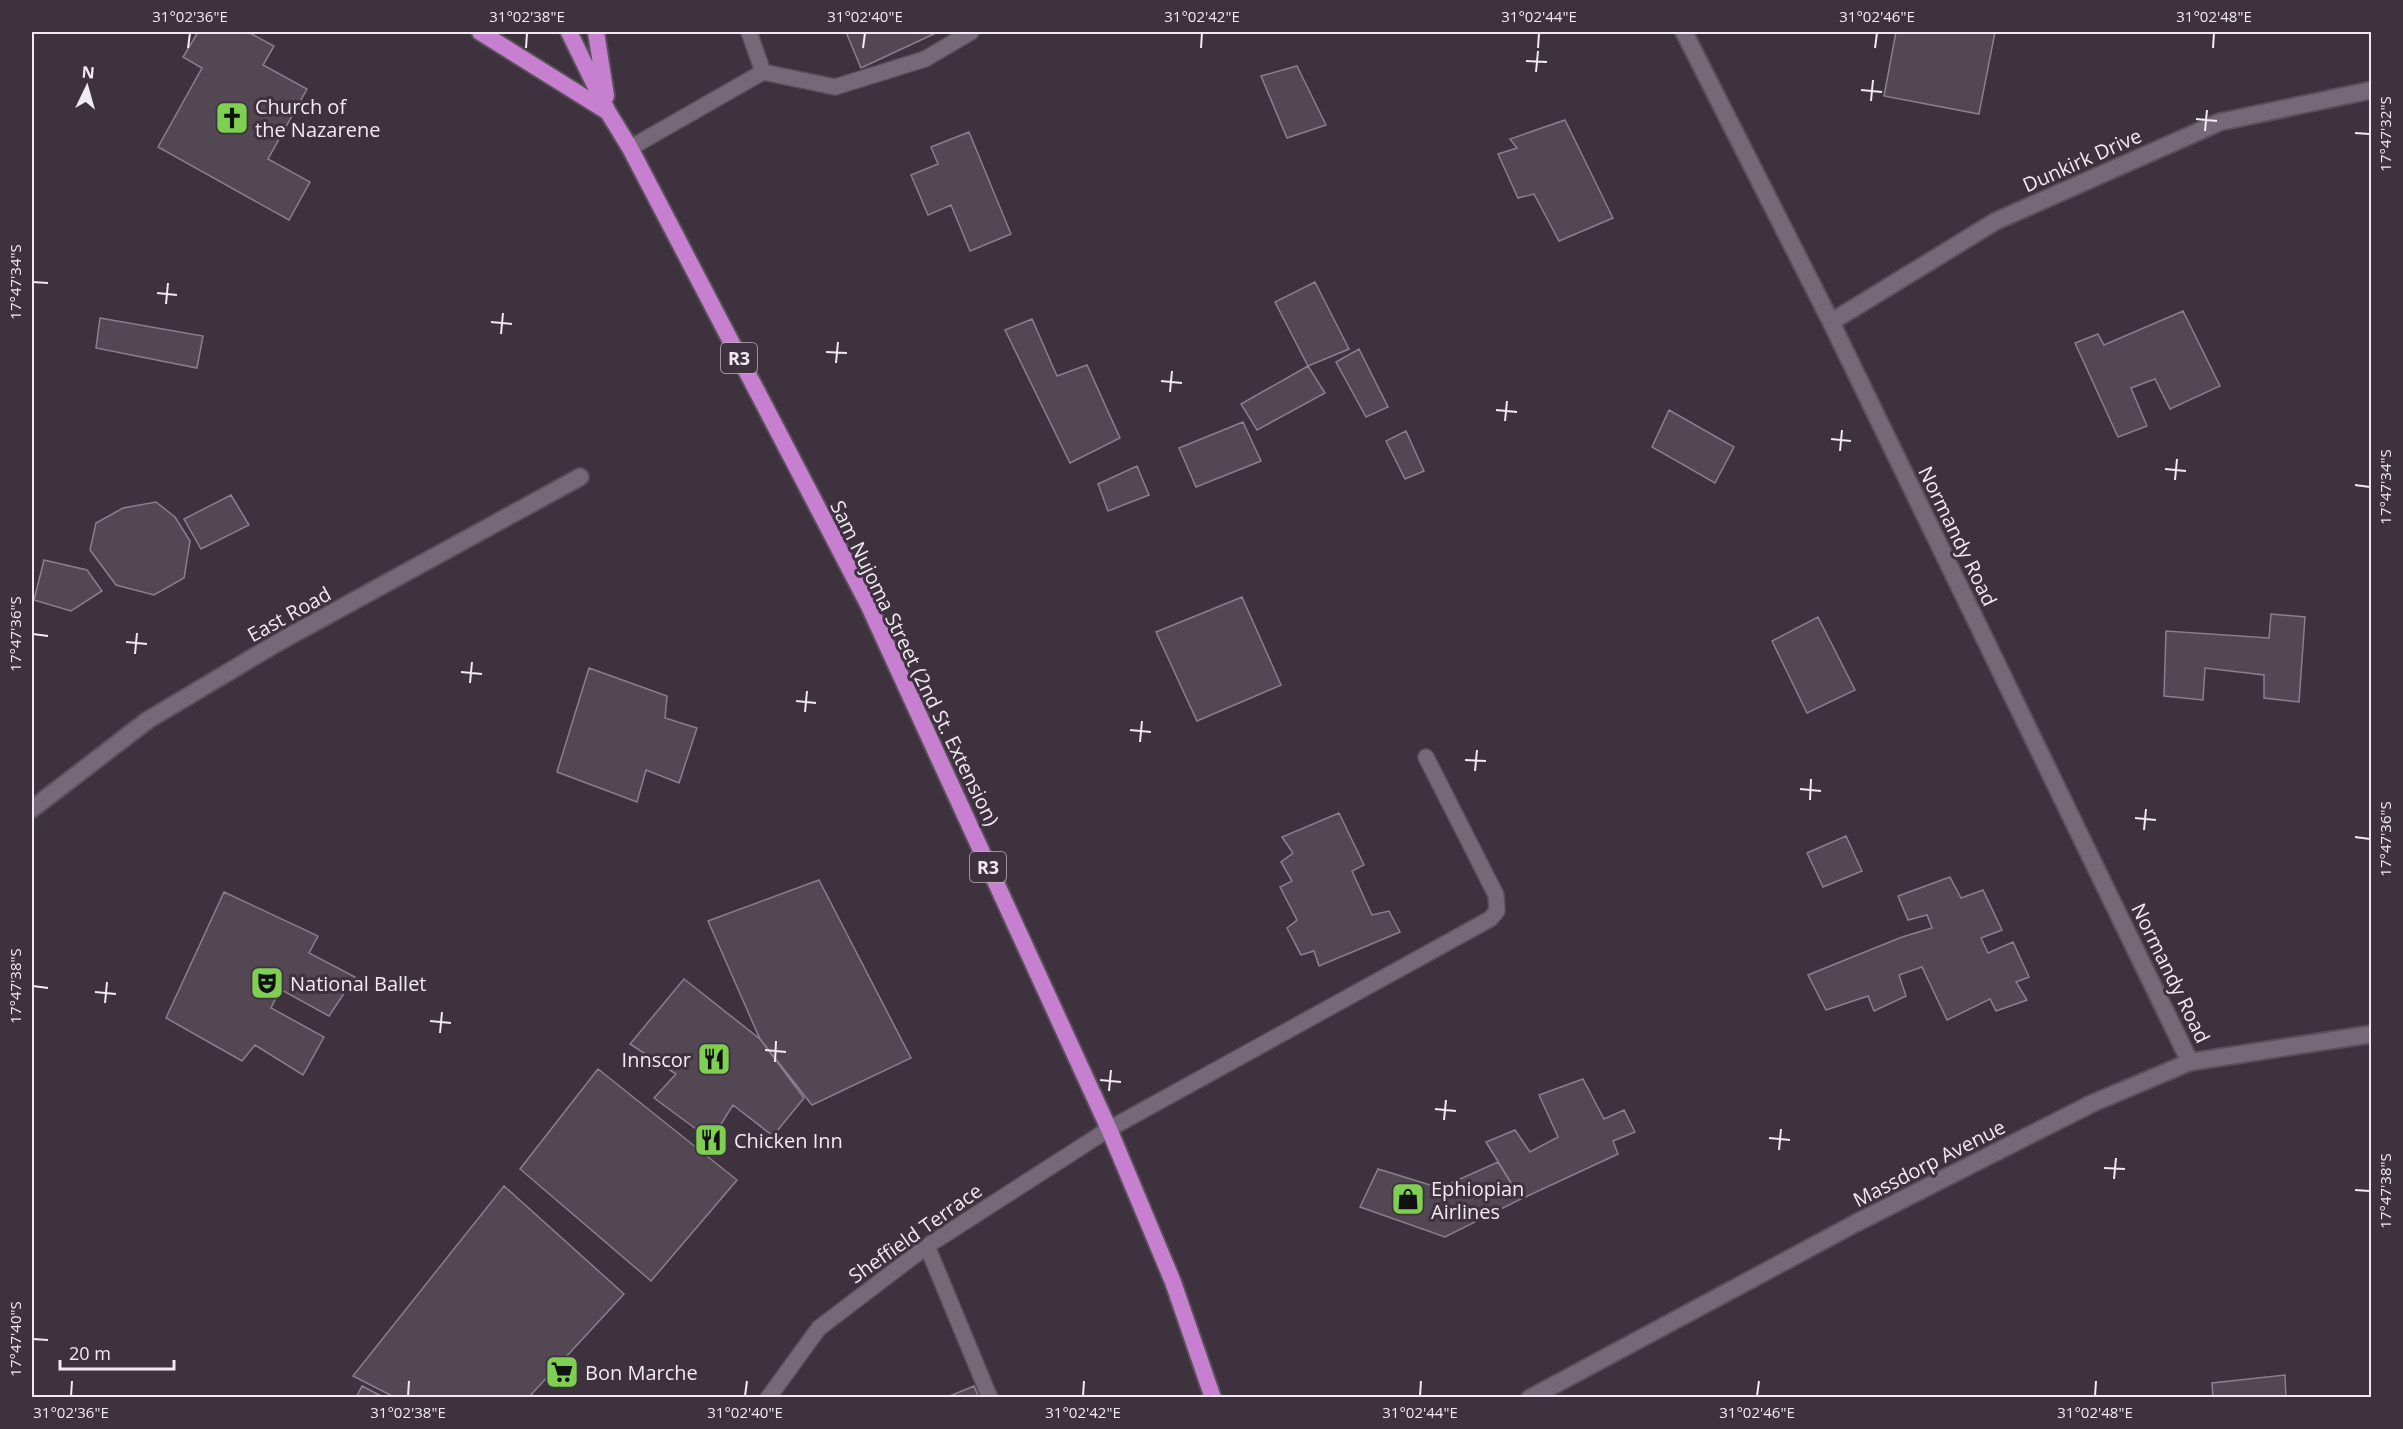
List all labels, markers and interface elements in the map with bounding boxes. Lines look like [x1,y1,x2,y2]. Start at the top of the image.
text: 31°02'36"E [152,6,228,26]
text: 31°02'38"E [489,6,565,26]
text: 31°02'40"E [827,6,903,26]
text: 31°02'42"E [1164,6,1240,26]
text: 31°02'44"E [1501,6,1577,26]
text: 31°02'46"E [1839,6,1915,26]
text: 31°02'48"E [2176,6,2252,26]
north arrow [57,57,117,117]
text: N [81,61,96,84]
place label: Church of the Nazarene [255,93,380,143]
text: 17°47'32"S [2375,96,2395,172]
church icon: Church of the Nazarene [214,100,250,136]
street label: Dunkirk Drive [2018,122,2146,198]
text: 17°47'34"S [5,244,25,320]
road number: R3 [721,343,757,373]
text: 17°47'34"S [2375,449,2395,525]
street label: Normandy Road [1912,462,2004,610]
street label: Sam Nujoma Street (2nd St. Extension) [824,496,1006,830]
street label: East Road [242,580,336,648]
text: 17°47'36"S [5,596,25,672]
text: 17°47'36"S [2375,801,2395,877]
road number: R3 [970,852,1006,882]
street label: Normandy Road [2125,899,2217,1047]
text: 17°47'38"S [5,948,25,1024]
theatre icon: National Ballet [249,965,285,1001]
place label: National Ballet [290,970,427,997]
restaurant icon: Innscor [696,1041,732,1077]
place label: Innscor [622,1046,691,1073]
street label: Massdorp Avenue [1848,1113,2010,1213]
restaurant icon: Chicken Inn [693,1122,729,1158]
place label: Chicken Inn [734,1127,843,1154]
text: 17°47'38"S [2375,1153,2395,1229]
place label: Ephiopian Airlines [1431,1175,1524,1225]
street label: Sheffield Terrace [843,1177,987,1289]
shop icon: Ephiopian Airlines [1390,1181,1426,1217]
text: 17°47'40"S [5,1301,25,1377]
scale bar [60,1333,174,1371]
text: 20 m [69,1341,111,1365]
supermarket icon: Bon Marche [544,1354,580,1390]
place label: Bon Marche [585,1359,698,1386]
text: 31°02'36"E [33,1402,109,1422]
text: 31°02'38"E [370,1402,446,1422]
text: 31°02'40"E [707,1402,783,1422]
text: 31°02'42"E [1045,1402,1121,1422]
text: 31°02'44"E [1382,1402,1458,1422]
text: 31°02'46"E [1719,1402,1795,1422]
text: 31°02'48"E [2057,1402,2133,1422]

